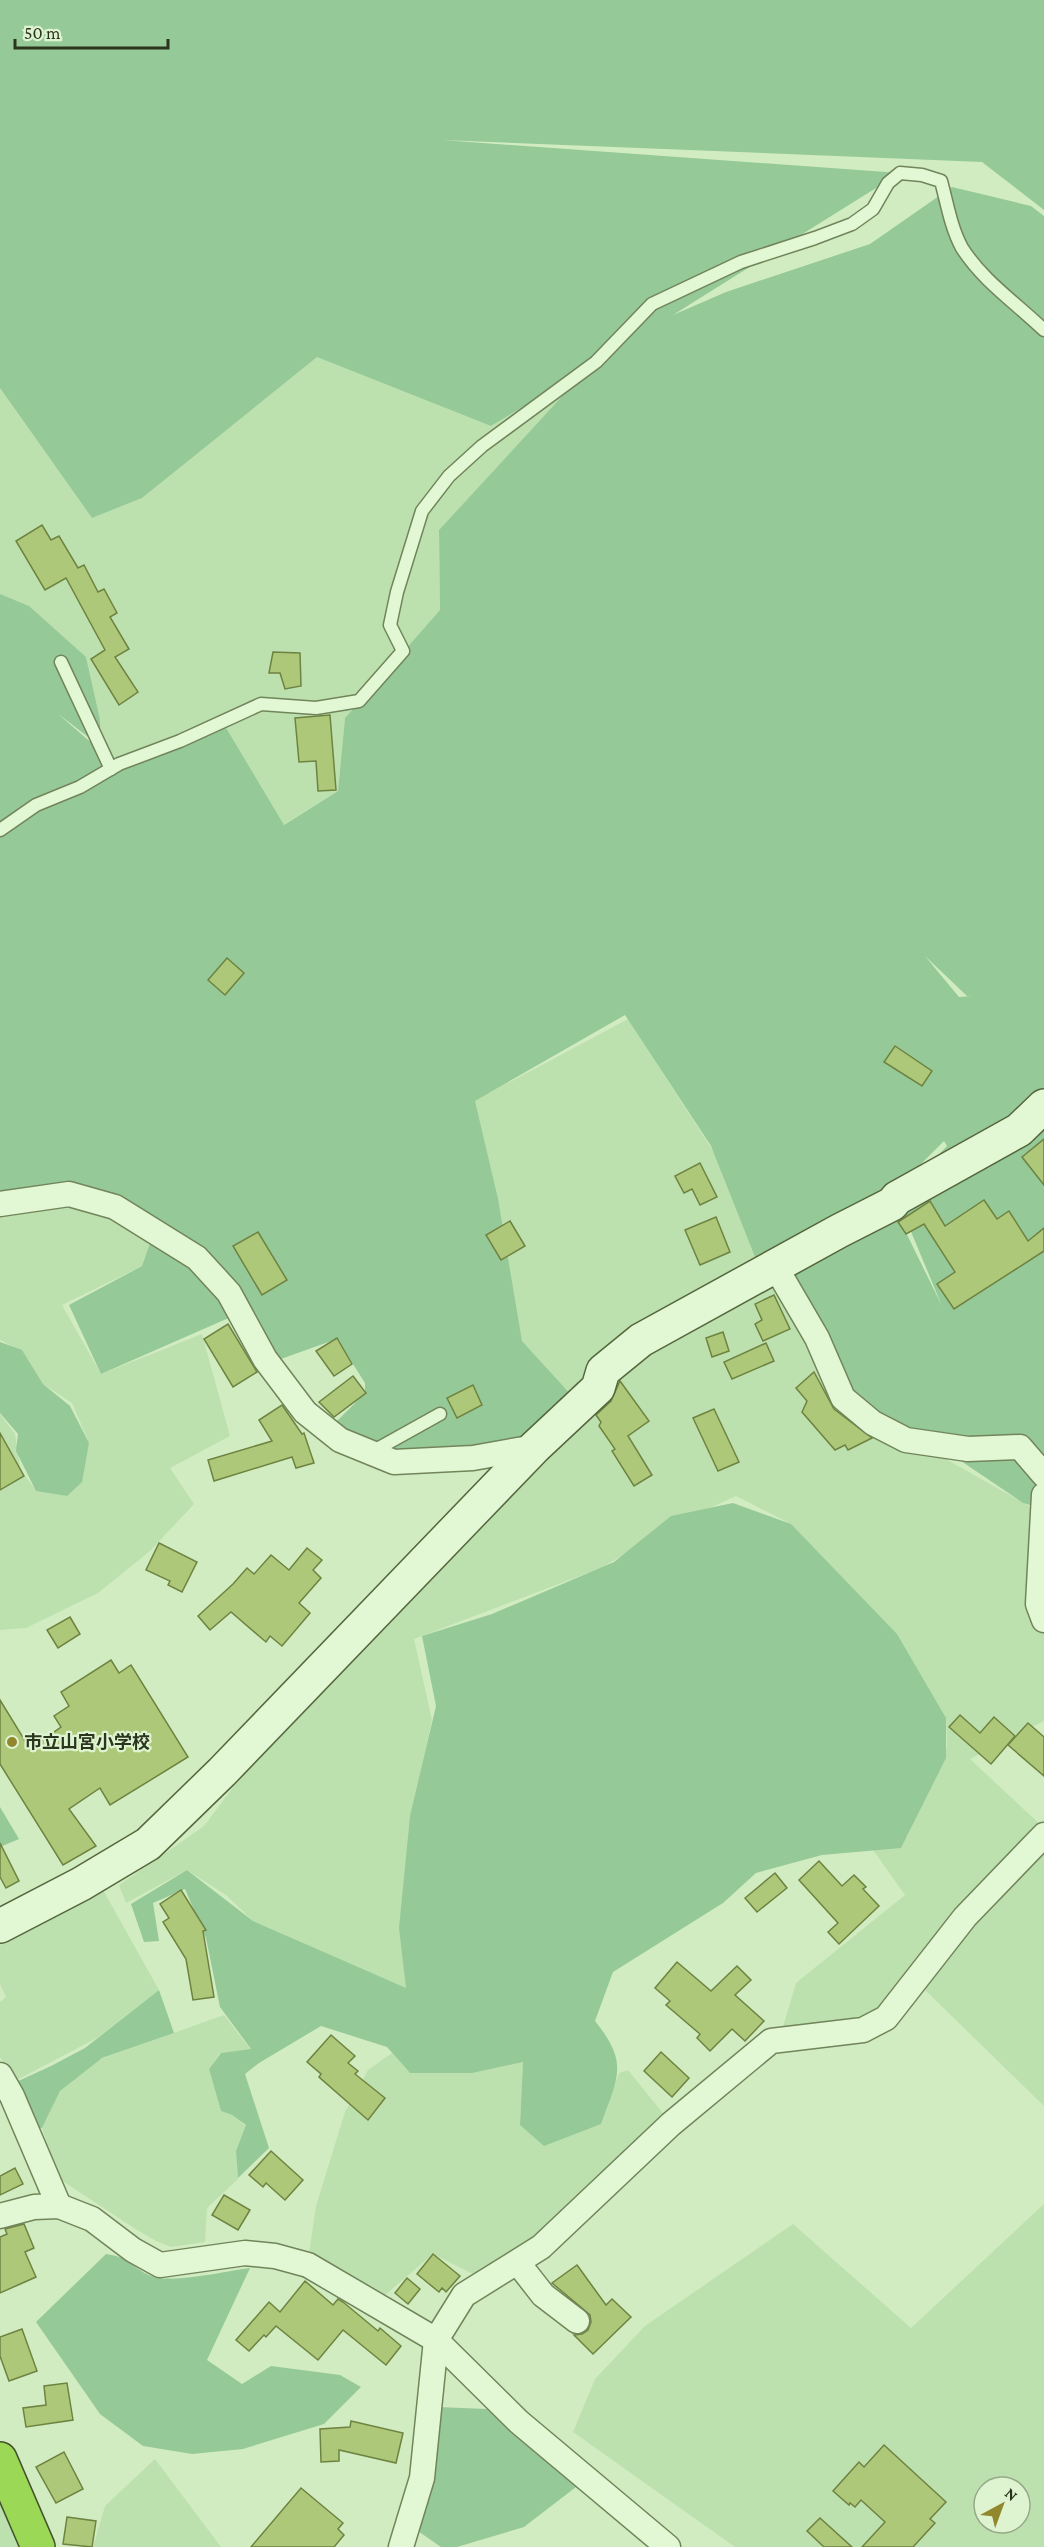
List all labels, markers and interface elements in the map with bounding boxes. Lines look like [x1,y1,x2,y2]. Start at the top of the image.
scale bar [15,12,168,50]
text: 50 m [24,23,61,43]
place label: 市立山宮小学校 [24,1732,150,1752]
marker: 市立山宮小学校 [5,1735,19,1749]
north arrow [972,2475,1032,2535]
text: N [1002,2484,1021,2504]

